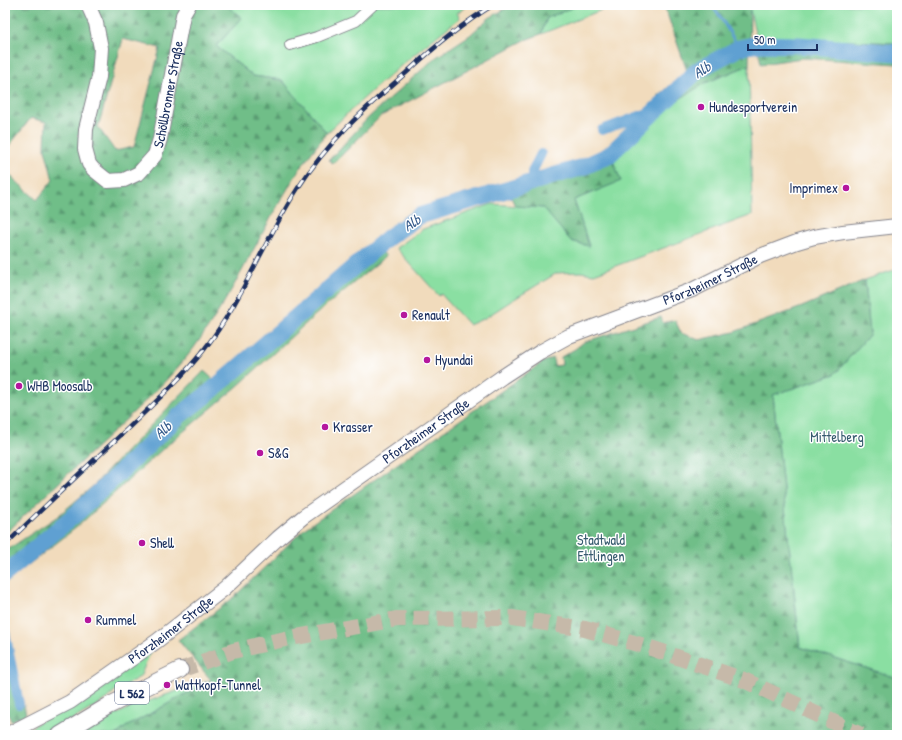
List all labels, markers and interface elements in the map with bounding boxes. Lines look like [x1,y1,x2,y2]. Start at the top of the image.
scale bar [748,26,817,52]
text: 50 m [754,31,775,48]
street label: Schöllbronner Straße [148,39,187,150]
water label: Alb [689,56,716,83]
place label: Hundesportverein [709,97,797,117]
marker: Hundesportverein [696,102,706,112]
place label: Imprimex [789,178,838,198]
marker: Imprimex [841,183,851,193]
water label: Alb [399,209,425,236]
street label: Pforzheimer Straße [660,249,761,309]
place label: Renault [412,305,450,324]
marker: Renault [399,310,409,320]
place label: Hyundai [435,350,474,370]
marker: Hyundai [422,355,432,365]
place label: WHB Moosalb [27,376,93,395]
marker: WHB Moosalb [14,381,24,391]
street label: Pforzheimer Straße [378,393,473,467]
water label: Alb [149,415,177,443]
place label: Krasser [333,417,374,436]
marker: Krasser [320,422,330,432]
park label: Mittelberg [810,427,864,447]
place label: S&G [268,443,289,462]
marker: S&G [255,448,265,458]
park label: Stadtwald Ettlingen [577,530,626,566]
place label: Shell [150,533,175,552]
marker: Shell [137,538,147,548]
street label: Pforzheimer Straße [124,591,217,668]
place label: Rummel [96,610,137,629]
marker: Rummel [83,615,93,625]
place label: Wattkopf-Tunnel [175,675,261,695]
marker: Wattkopf-Tunnel [162,680,172,690]
road number: L 562 [115,682,149,704]

